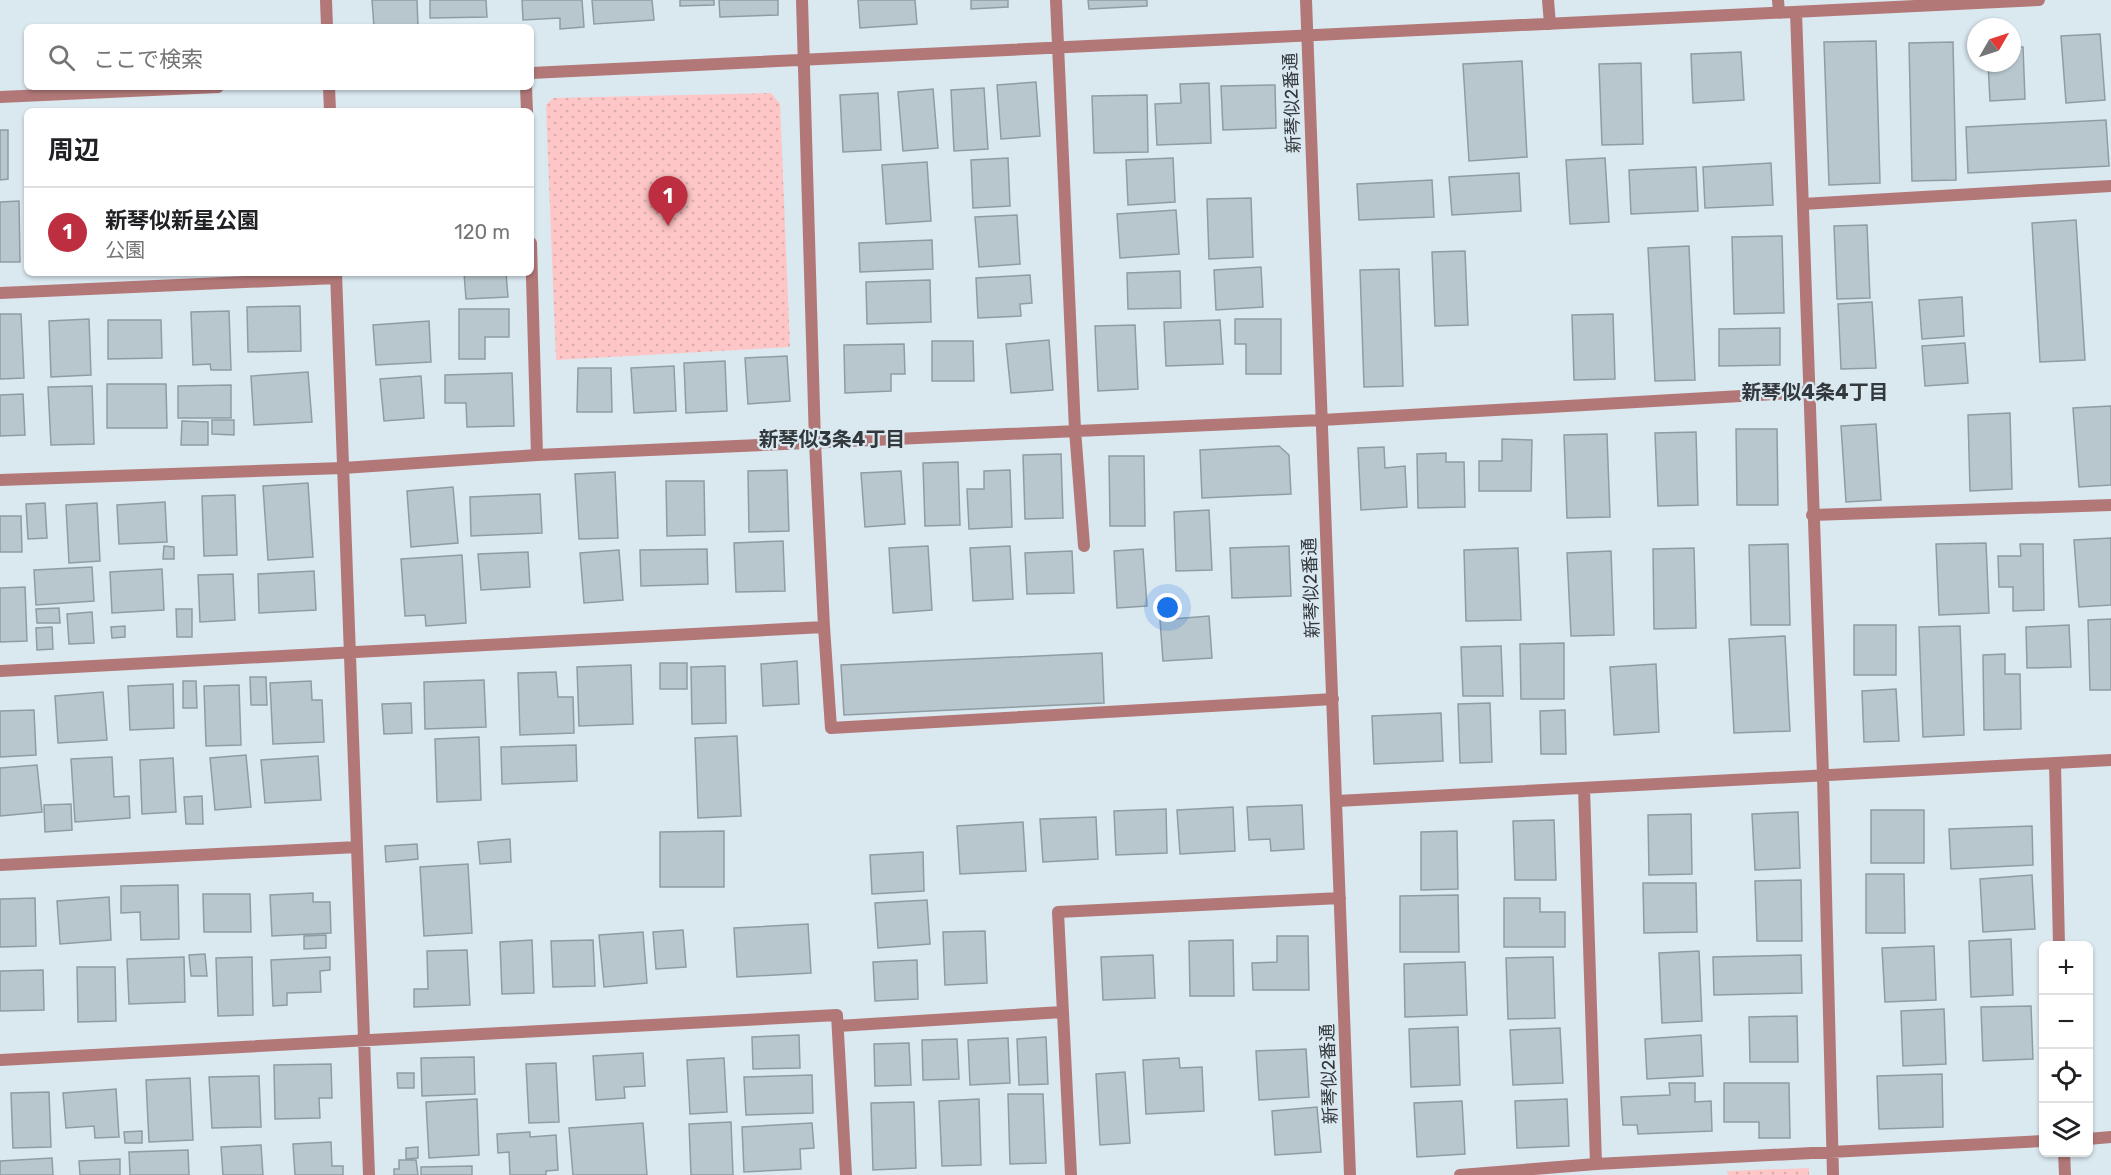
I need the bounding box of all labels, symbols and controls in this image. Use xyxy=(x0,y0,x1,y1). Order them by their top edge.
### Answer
north arrow xyxy=(1967,18,2021,72)
search box xyxy=(24,24,534,90)
icon: search xyxy=(45,41,78,74)
text: ここで検索 xyxy=(93,46,203,73)
street label: 新琴似2番通 xyxy=(1279,52,1305,154)
text: 周辺 xyxy=(48,135,100,166)
pin: 1 xyxy=(648,176,688,226)
text: 新琴似新星公園 xyxy=(105,207,259,234)
text: 1 xyxy=(63,220,72,244)
text: 120 m xyxy=(454,220,510,244)
text: 公園 xyxy=(105,238,145,262)
district label: 新琴似4条4丁目 xyxy=(1741,380,1889,404)
district label: 新琴似3条4丁目 xyxy=(759,427,905,451)
street label: 新琴似2番通 xyxy=(1298,537,1324,639)
your location xyxy=(1153,593,1182,622)
map controls xyxy=(2039,941,2093,1157)
button: + xyxy=(2039,941,2093,995)
button: − xyxy=(2039,995,2093,1049)
street label: 新琴似2番通 xyxy=(1316,1023,1342,1125)
button: locate xyxy=(2039,1049,2093,1103)
button: layers xyxy=(2039,1103,2093,1157)

